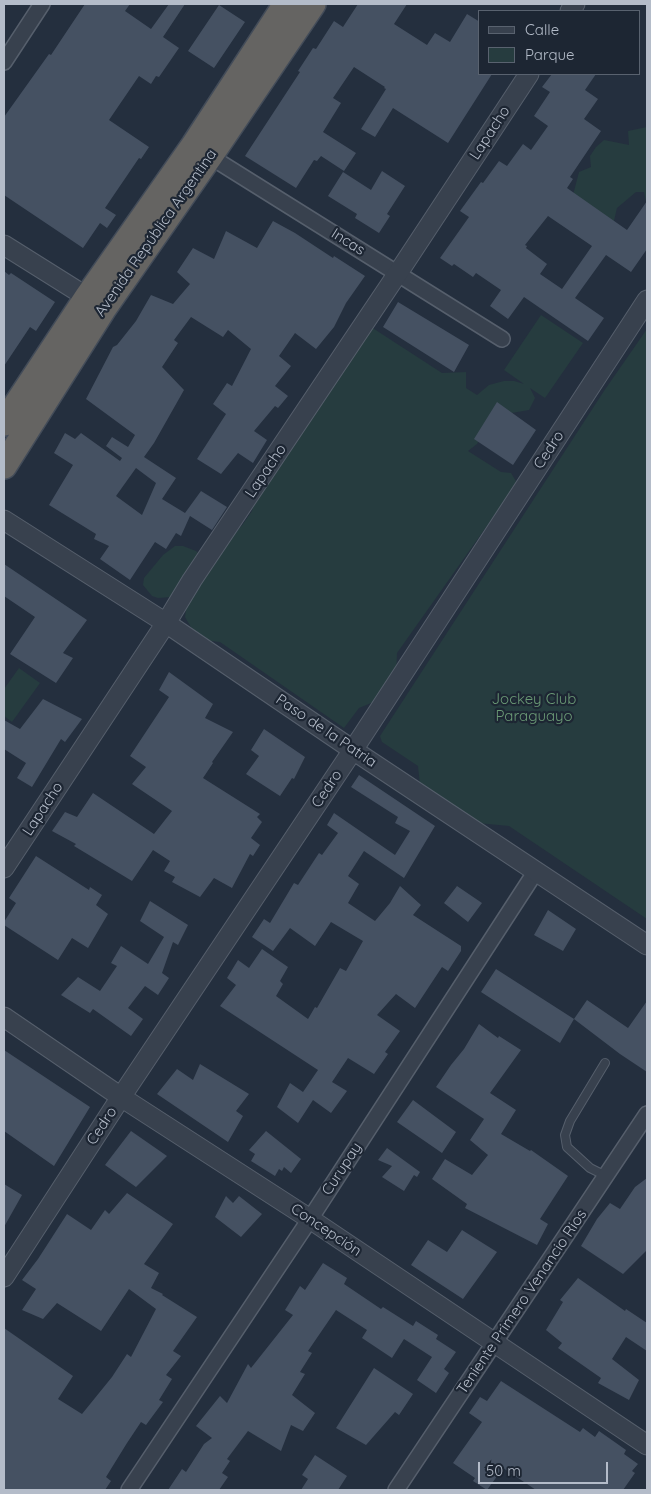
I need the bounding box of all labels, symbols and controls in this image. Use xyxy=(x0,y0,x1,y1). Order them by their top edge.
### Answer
legend xyxy=(478,10,641,75)
text: Calle xyxy=(525,20,559,39)
text: Parque xyxy=(525,45,575,64)
street label: Lapacho xyxy=(466,103,514,163)
street label: Avenida República Argentina xyxy=(91,146,221,320)
street label: Incas xyxy=(328,225,368,259)
street label: Cedro xyxy=(530,428,568,472)
street label: Lapacho xyxy=(242,441,290,501)
park label: Jockey Club Paraguayo xyxy=(492,690,576,725)
street label: Paso de la Patria xyxy=(272,691,380,771)
street label: Cedro xyxy=(308,767,346,811)
street label: Lapacho xyxy=(19,779,67,839)
street label: Cedro xyxy=(83,1104,121,1148)
street label: Curupay xyxy=(318,1139,366,1199)
street label: Concepción xyxy=(287,1200,365,1260)
street label: Teniente Primero Venancio Rios xyxy=(453,1206,591,1398)
scale bar xyxy=(481,1452,611,1484)
text: 50 m xyxy=(486,1461,521,1480)

